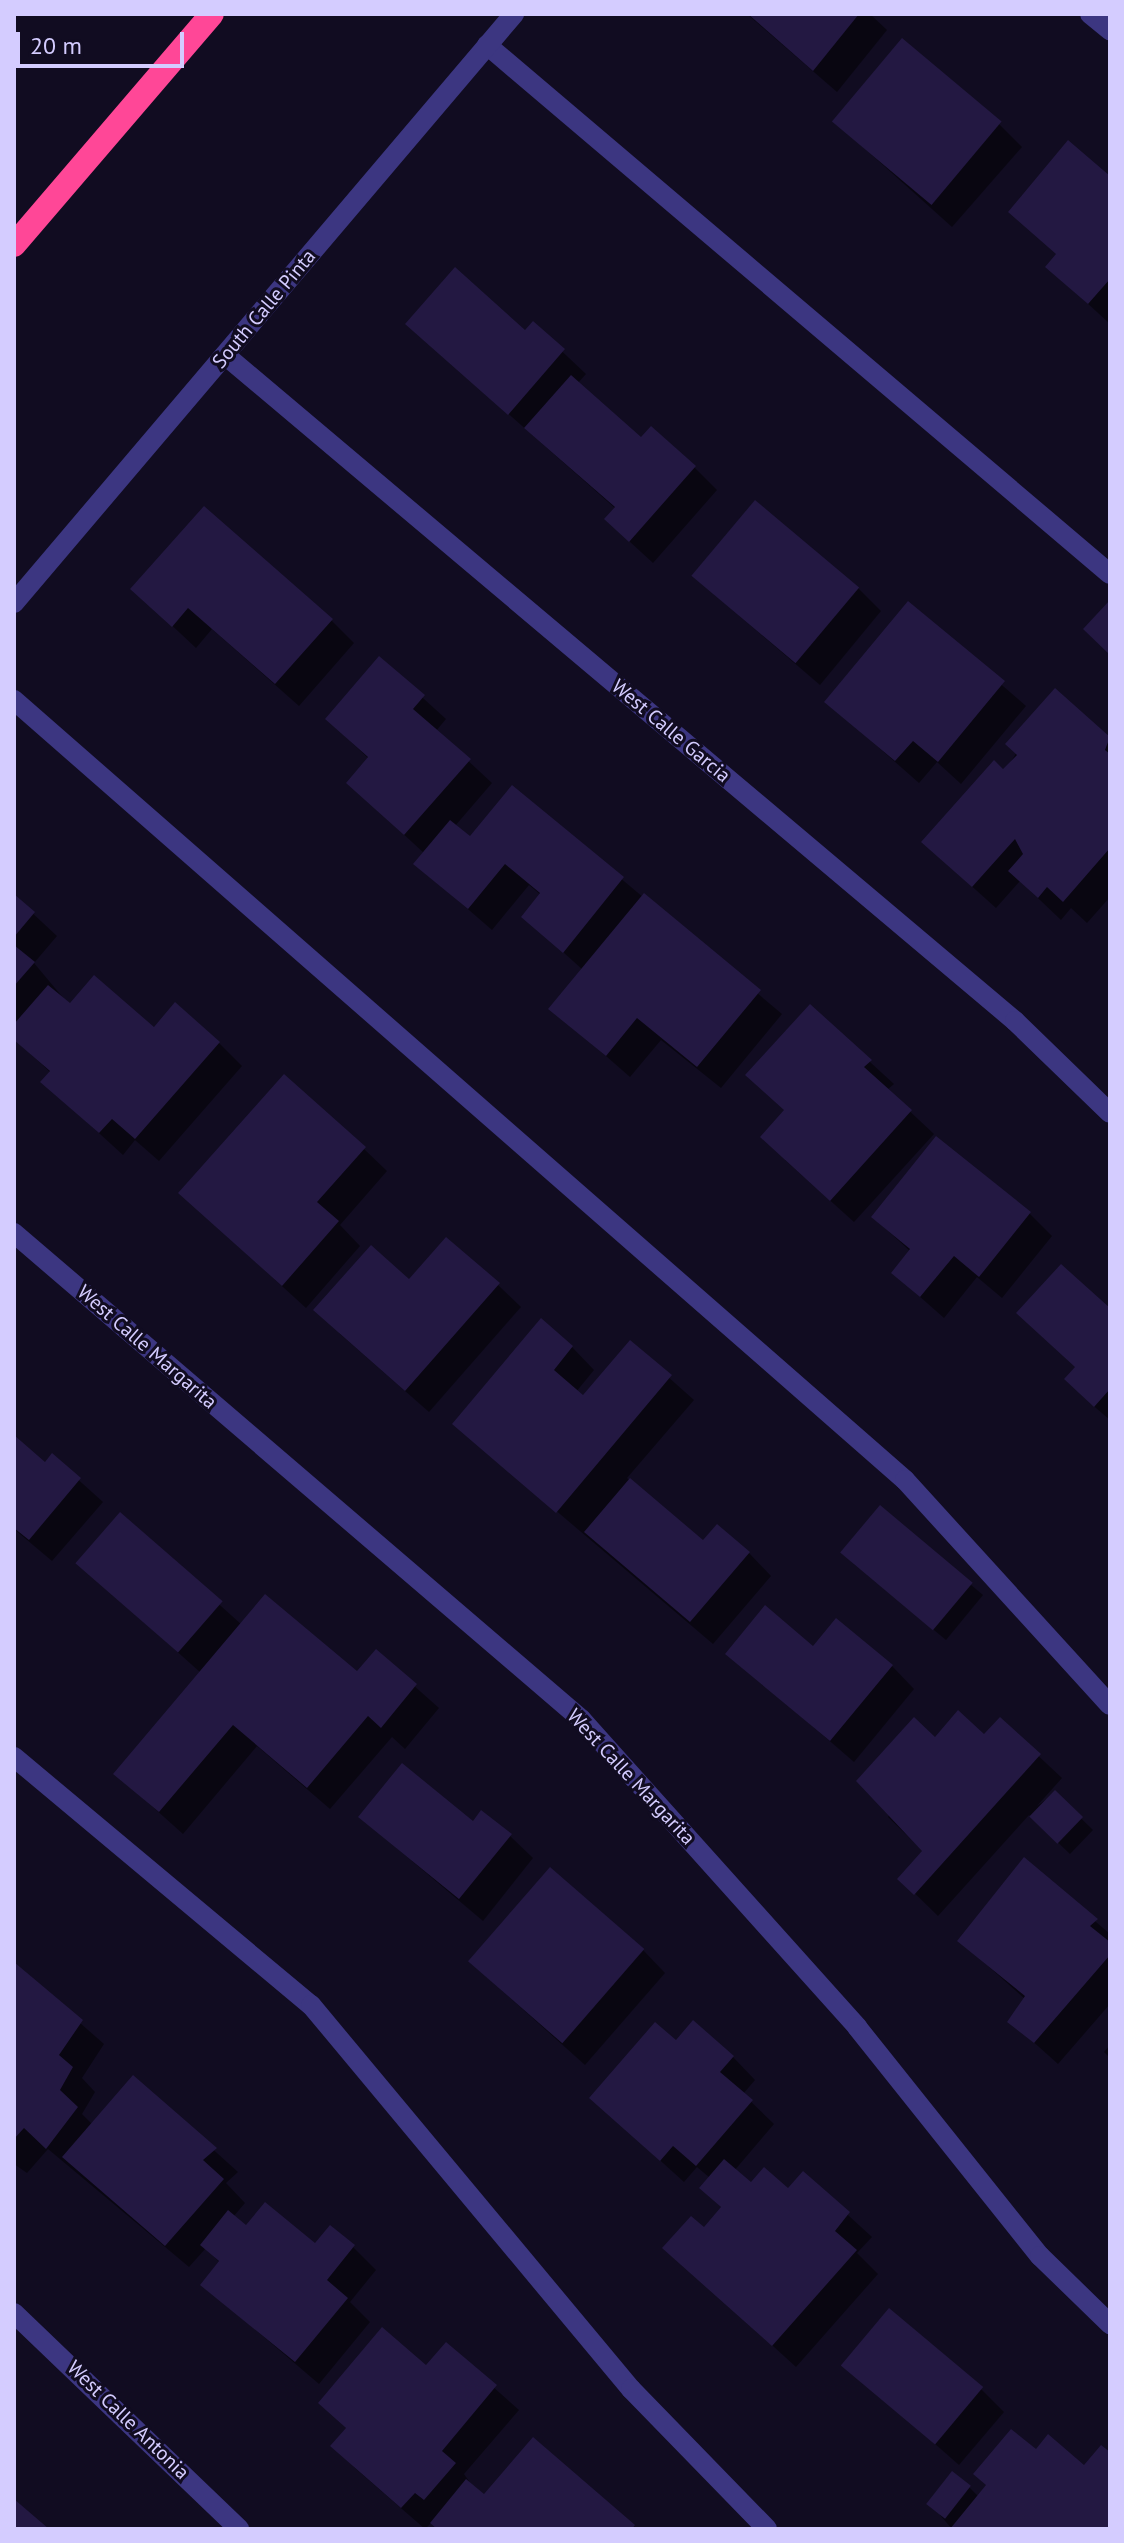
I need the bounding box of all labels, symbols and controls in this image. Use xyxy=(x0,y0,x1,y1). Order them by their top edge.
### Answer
scale bar xyxy=(20,16,188,66)
text: 20 m xyxy=(30,30,82,61)
street label: South Calle Pinta xyxy=(207,245,321,373)
street label: West Calle Garcia xyxy=(607,674,735,788)
street label: West Calle Margarita xyxy=(72,1280,222,1414)
street label: West Calle Margarita xyxy=(562,1704,700,1850)
street label: West Calle Antonia xyxy=(62,2356,194,2484)

